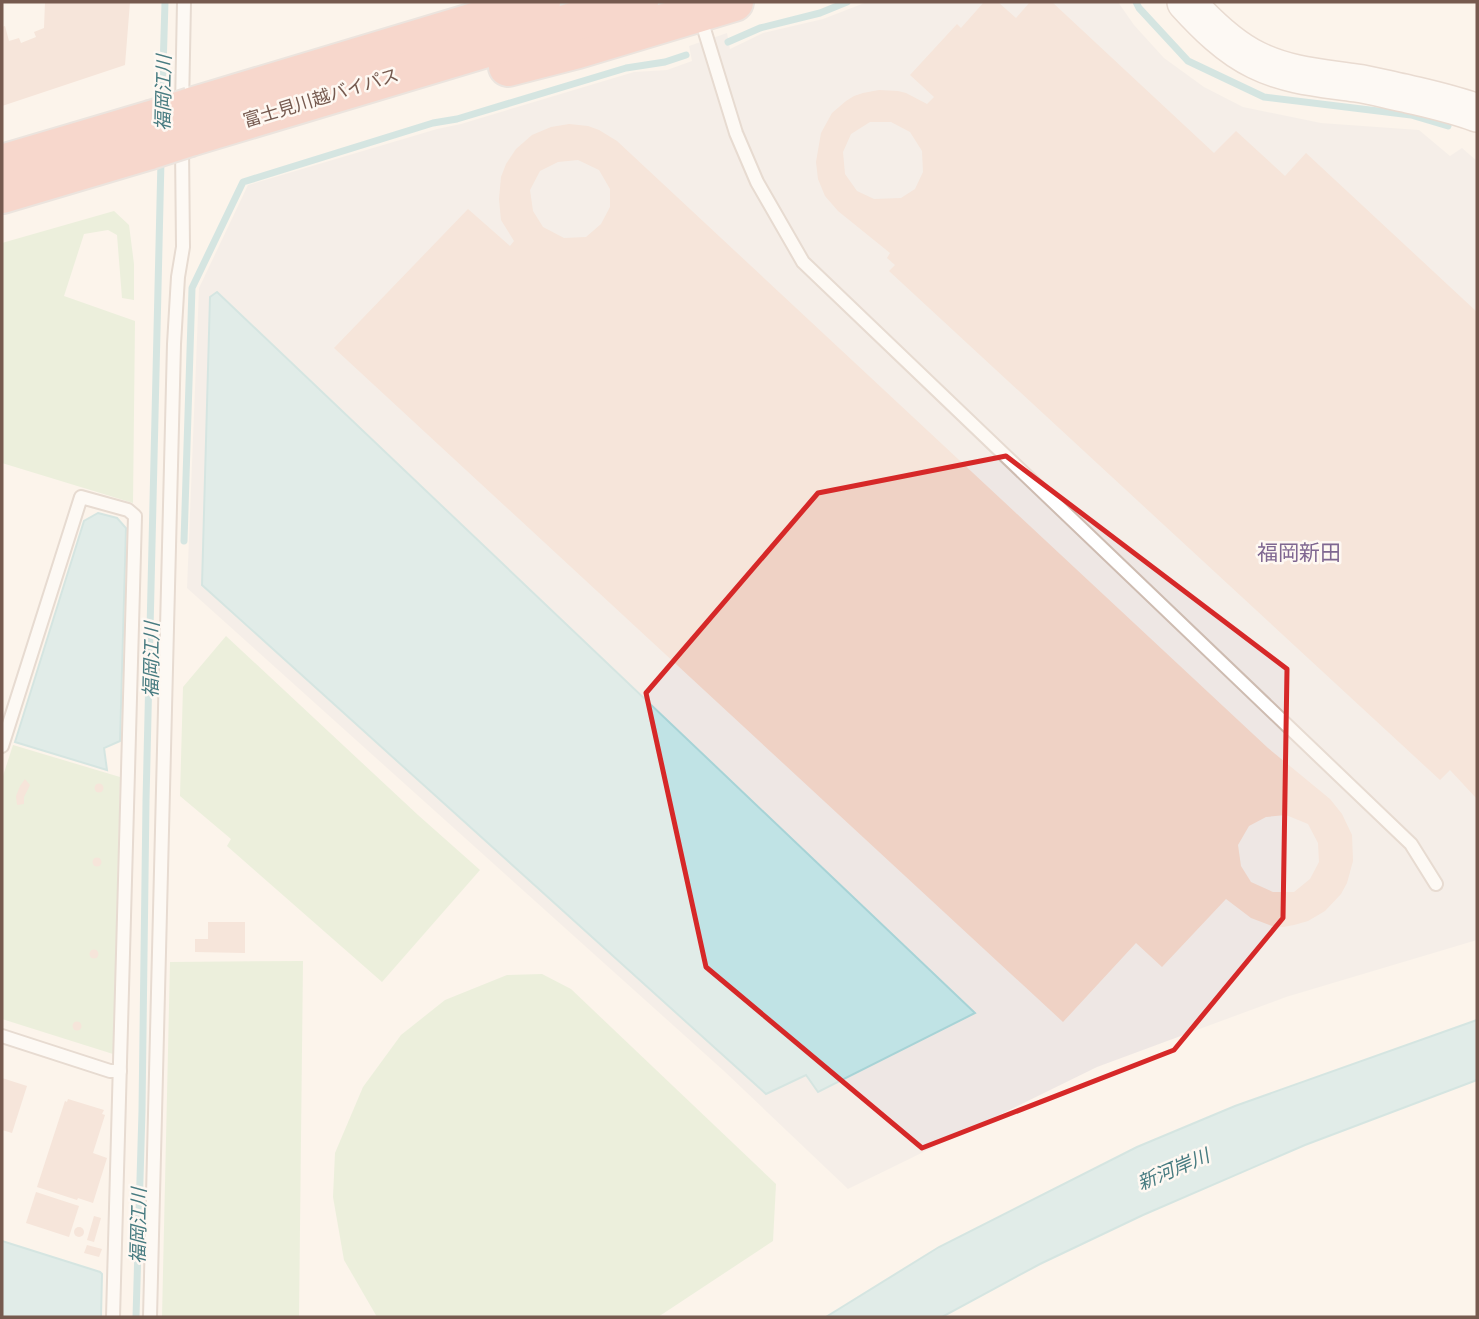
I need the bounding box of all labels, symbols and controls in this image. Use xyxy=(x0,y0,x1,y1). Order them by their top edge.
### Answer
water label: 福岡江川 xyxy=(150,53,176,131)
street label: 富士見川越バイパス xyxy=(240,63,402,132)
district label: 福岡新田 xyxy=(1257,539,1341,565)
water label: 福岡江川 xyxy=(138,620,164,698)
water label: 新河岸川 xyxy=(1133,1142,1215,1195)
water label: 福岡江川 xyxy=(125,1186,151,1264)

